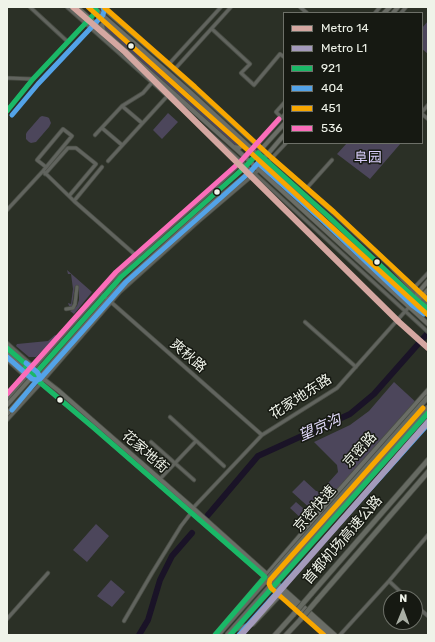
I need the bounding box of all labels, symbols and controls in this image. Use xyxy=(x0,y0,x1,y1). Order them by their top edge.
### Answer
legend xyxy=(283,12,423,144)
text: Metro 14 xyxy=(321,21,369,35)
unlabelled marker xyxy=(126,41,136,51)
text: Metro L1 xyxy=(321,41,367,55)
text: 921 xyxy=(321,61,340,75)
text: 404 xyxy=(321,81,344,95)
text: 451 xyxy=(321,101,341,115)
text: 536 xyxy=(321,121,343,135)
park label: 阜园 xyxy=(354,150,382,166)
unlabelled marker xyxy=(212,187,222,197)
unlabelled marker xyxy=(372,257,382,267)
street label: 爽秋路 xyxy=(167,336,209,376)
street label: 花家地东路 xyxy=(267,371,335,423)
unlabelled marker xyxy=(55,395,65,405)
water label: 望京沟 xyxy=(296,411,344,445)
street label: 花家地街 xyxy=(118,427,172,477)
street label: 京密路 xyxy=(340,429,380,471)
street label: 京密快速 xyxy=(290,482,340,536)
street label: 首都机场高速公路 xyxy=(300,492,386,588)
north arrow xyxy=(383,590,423,630)
text: N xyxy=(399,592,407,605)

